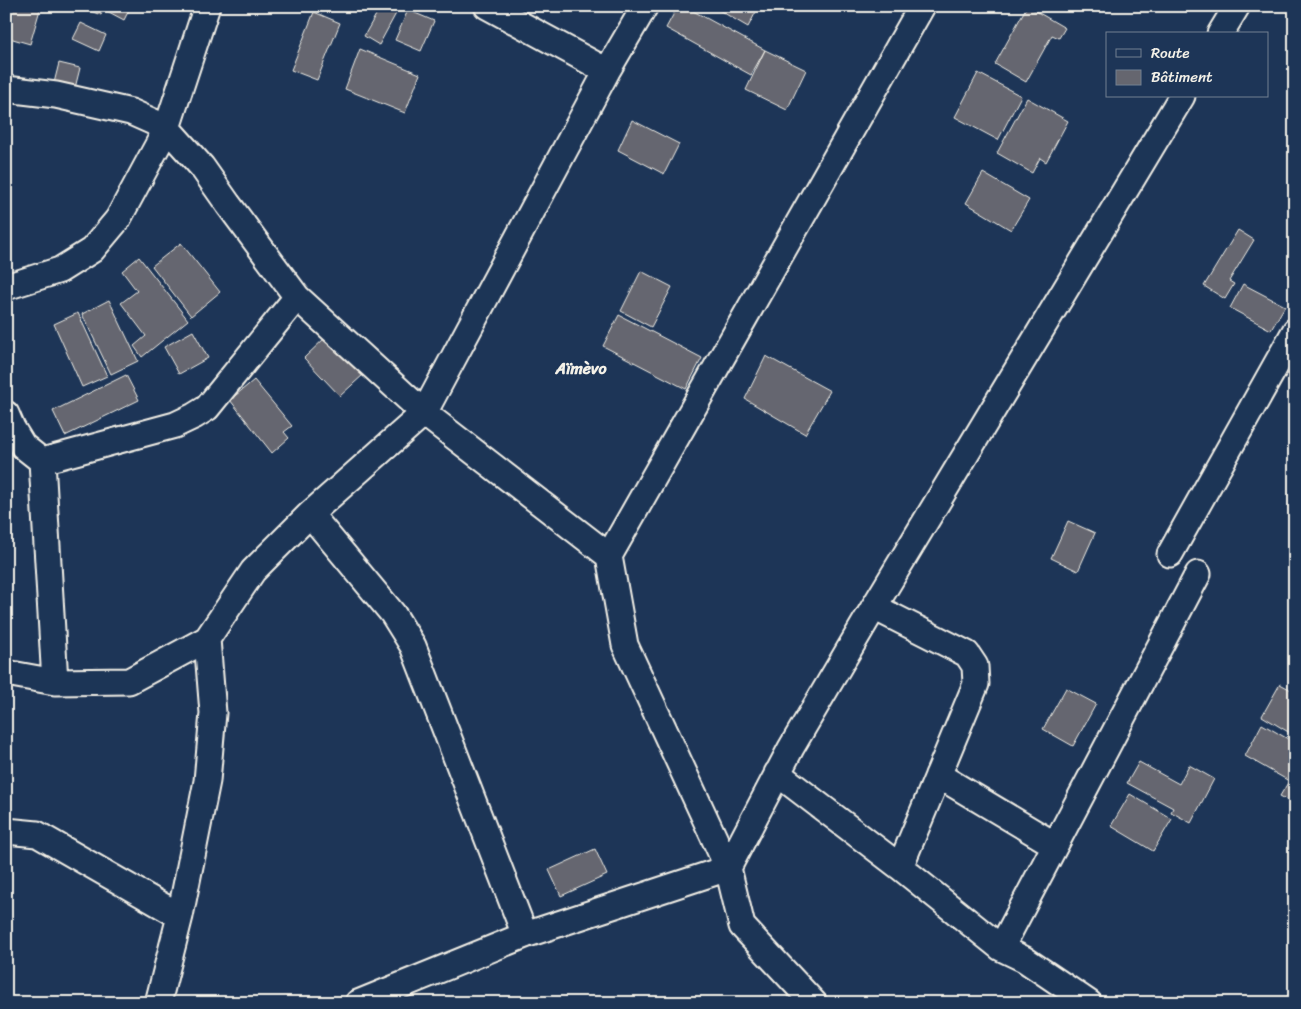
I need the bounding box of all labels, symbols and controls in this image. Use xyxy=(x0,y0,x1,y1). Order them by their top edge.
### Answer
legend xyxy=(1106,32,1268,98)
text: Route xyxy=(1151,40,1190,66)
text: Bâtiment xyxy=(1151,64,1213,90)
district label: Aïmèvo xyxy=(554,354,607,383)

